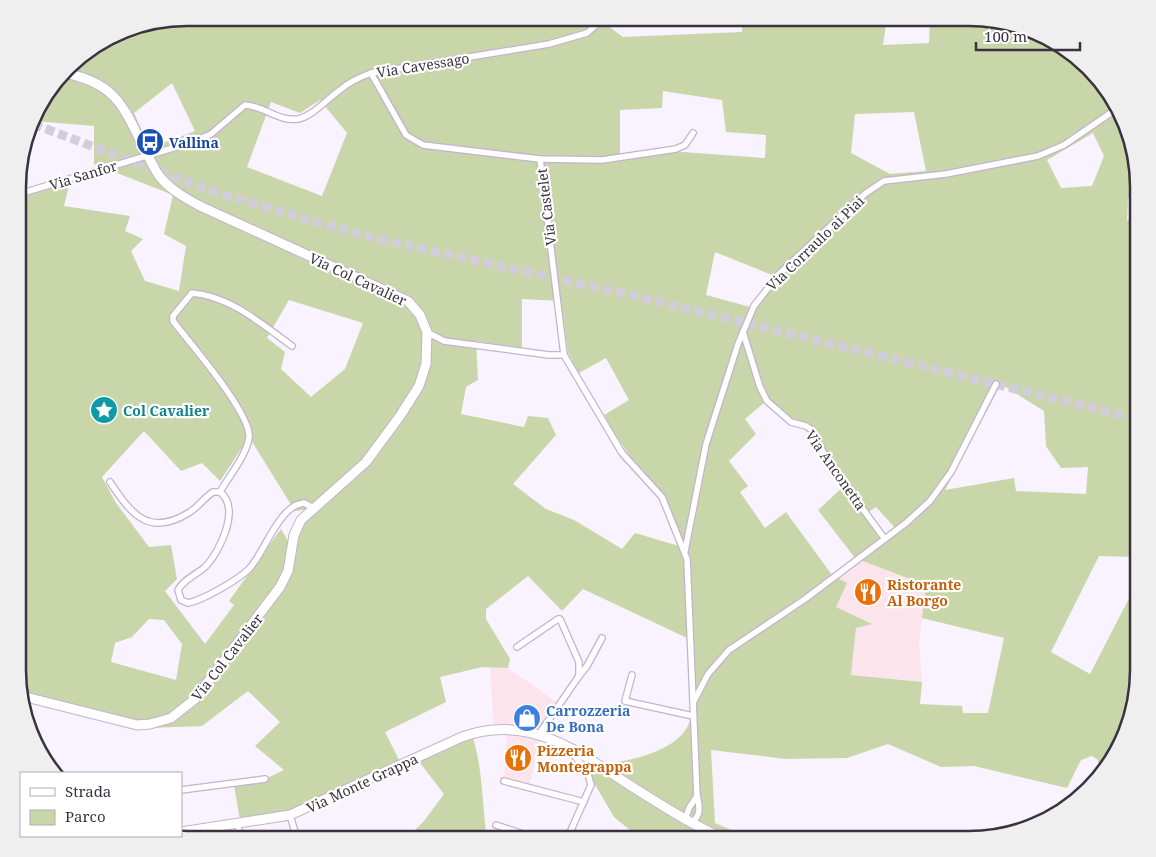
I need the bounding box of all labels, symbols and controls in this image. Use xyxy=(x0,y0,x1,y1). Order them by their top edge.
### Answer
scale bar xyxy=(976,20,1080,52)
text: 100 m xyxy=(984,26,1027,46)
street label: Via Cavessago xyxy=(375,48,471,82)
bus stop icon: Vallina xyxy=(135,127,165,157)
place label: Vallina xyxy=(169,133,219,152)
street label: Via Sanfor xyxy=(47,156,120,194)
street label: Via Castelet xyxy=(532,167,560,247)
street label: Via Corraulo ai Piai xyxy=(762,191,868,295)
street label: Via Col Cavalier xyxy=(306,248,410,310)
place icon: Col Cavalier xyxy=(89,395,119,425)
place label: Col Cavalier xyxy=(123,401,210,420)
street label: Via Anconetta xyxy=(801,426,871,514)
place label: Ristorante Al Borgo xyxy=(887,575,961,610)
restaurant icon: Ristorante Al Borgo xyxy=(853,577,883,607)
street label: Via Col Cavalier xyxy=(187,609,267,704)
place label: Carrozzeria De Bona xyxy=(546,701,630,736)
shop icon: Carrozzeria De Bona xyxy=(512,703,542,733)
place label: Pizzeria Montegrappa xyxy=(537,741,632,776)
restaurant icon: Pizzeria Montegrappa xyxy=(503,743,533,773)
street label: Via Monte Grappa xyxy=(303,749,421,817)
legend xyxy=(20,772,182,837)
text: Strada xyxy=(65,781,111,801)
text: Parco xyxy=(65,806,106,826)

